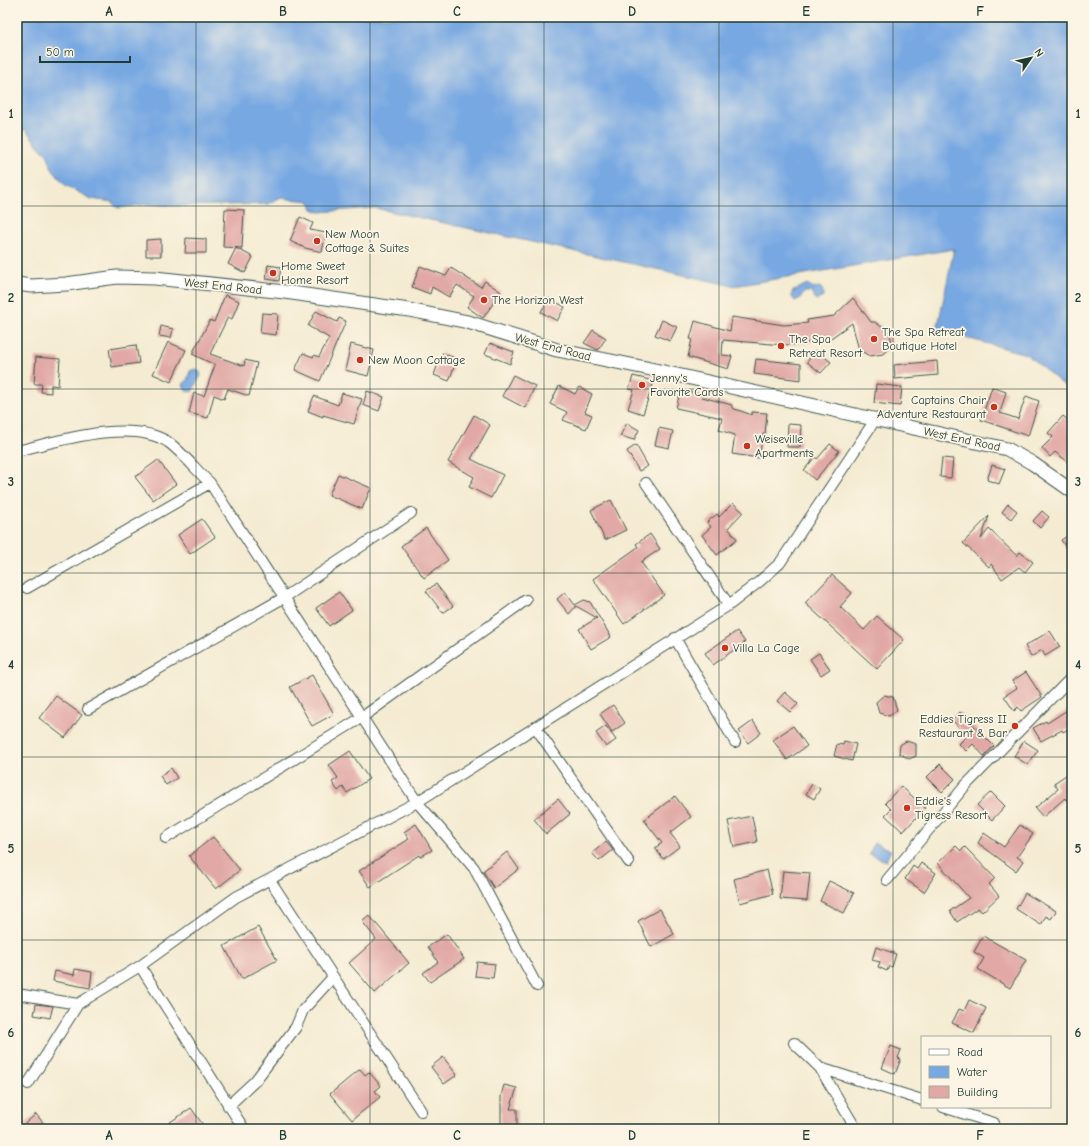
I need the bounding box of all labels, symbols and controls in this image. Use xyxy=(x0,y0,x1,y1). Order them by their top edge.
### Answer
text: A xyxy=(105,4,113,19)
text: B xyxy=(279,4,287,19)
text: C xyxy=(453,4,461,19)
text: D xyxy=(628,4,636,19)
text: E xyxy=(802,4,810,19)
text: F xyxy=(976,4,984,19)
scale bar xyxy=(40,38,130,64)
north arrow xyxy=(1011,38,1051,78)
text: 50 m xyxy=(46,45,74,59)
text: N xyxy=(1031,46,1046,59)
text: 1 xyxy=(8,106,14,121)
text: 1 xyxy=(1075,106,1081,121)
place label: New Moon Cottage & Suites xyxy=(325,227,409,255)
marker: New Moon Cottage & Suites xyxy=(312,236,322,246)
place label: Home Sweet Home Resort xyxy=(281,259,349,287)
marker: Home Sweet Home Resort xyxy=(268,268,278,278)
street label: West End Road xyxy=(183,275,263,297)
text: 2 xyxy=(8,290,14,305)
text: 2 xyxy=(1075,290,1081,305)
place label: The Horizon West xyxy=(492,293,584,307)
marker: The Horizon West xyxy=(479,295,489,305)
place label: The Spa Retreat Boutique Hotel xyxy=(882,325,965,353)
street label: West End Road xyxy=(513,330,593,364)
place label: The Spa Retreat Resort xyxy=(789,332,863,360)
marker: The Spa Retreat Boutique Hotel xyxy=(869,334,879,344)
marker: The Spa Retreat Resort xyxy=(776,341,786,351)
place label: New Moon Cottage xyxy=(368,353,465,367)
marker: New Moon Cottage xyxy=(355,355,365,365)
place label: Jenny's Favorite Cards xyxy=(650,371,723,399)
marker: Jenny's Favorite Cards xyxy=(637,380,647,390)
place label: Captains Chair Adventure Restaurant xyxy=(877,393,987,421)
marker: Captains Chair Adventure Restaurant xyxy=(989,402,999,412)
street label: West End Road xyxy=(922,424,1002,454)
place label: Weiseville Apartments xyxy=(755,432,814,460)
marker: Weiseville Apartments xyxy=(742,441,752,451)
text: 3 xyxy=(8,474,14,489)
text: 3 xyxy=(1075,474,1081,489)
place label: Villa La Cage xyxy=(733,641,800,655)
marker: Villa La Cage xyxy=(720,643,730,653)
text: 4 xyxy=(8,657,14,672)
text: 4 xyxy=(1075,657,1081,672)
place label: Eddies Tigress II Restaurant & Bar xyxy=(919,712,1007,740)
marker: Eddies Tigress II Restaurant & Bar xyxy=(1010,721,1020,731)
place label: Eddie's Tigress Resort xyxy=(915,794,988,822)
marker: Eddie's Tigress Resort xyxy=(902,803,912,813)
text: 5 xyxy=(8,841,15,856)
text: 5 xyxy=(1075,841,1082,856)
text: 6 xyxy=(8,1025,15,1040)
text: 6 xyxy=(1075,1025,1082,1040)
legend xyxy=(921,1036,1051,1108)
text: Road xyxy=(957,1045,983,1059)
text: Water xyxy=(957,1065,987,1079)
text: Building xyxy=(957,1085,998,1099)
text: A xyxy=(105,1128,113,1143)
text: B xyxy=(279,1128,287,1143)
text: C xyxy=(453,1128,461,1143)
text: D xyxy=(628,1128,636,1143)
text: E xyxy=(802,1128,810,1143)
text: F xyxy=(976,1128,984,1143)

